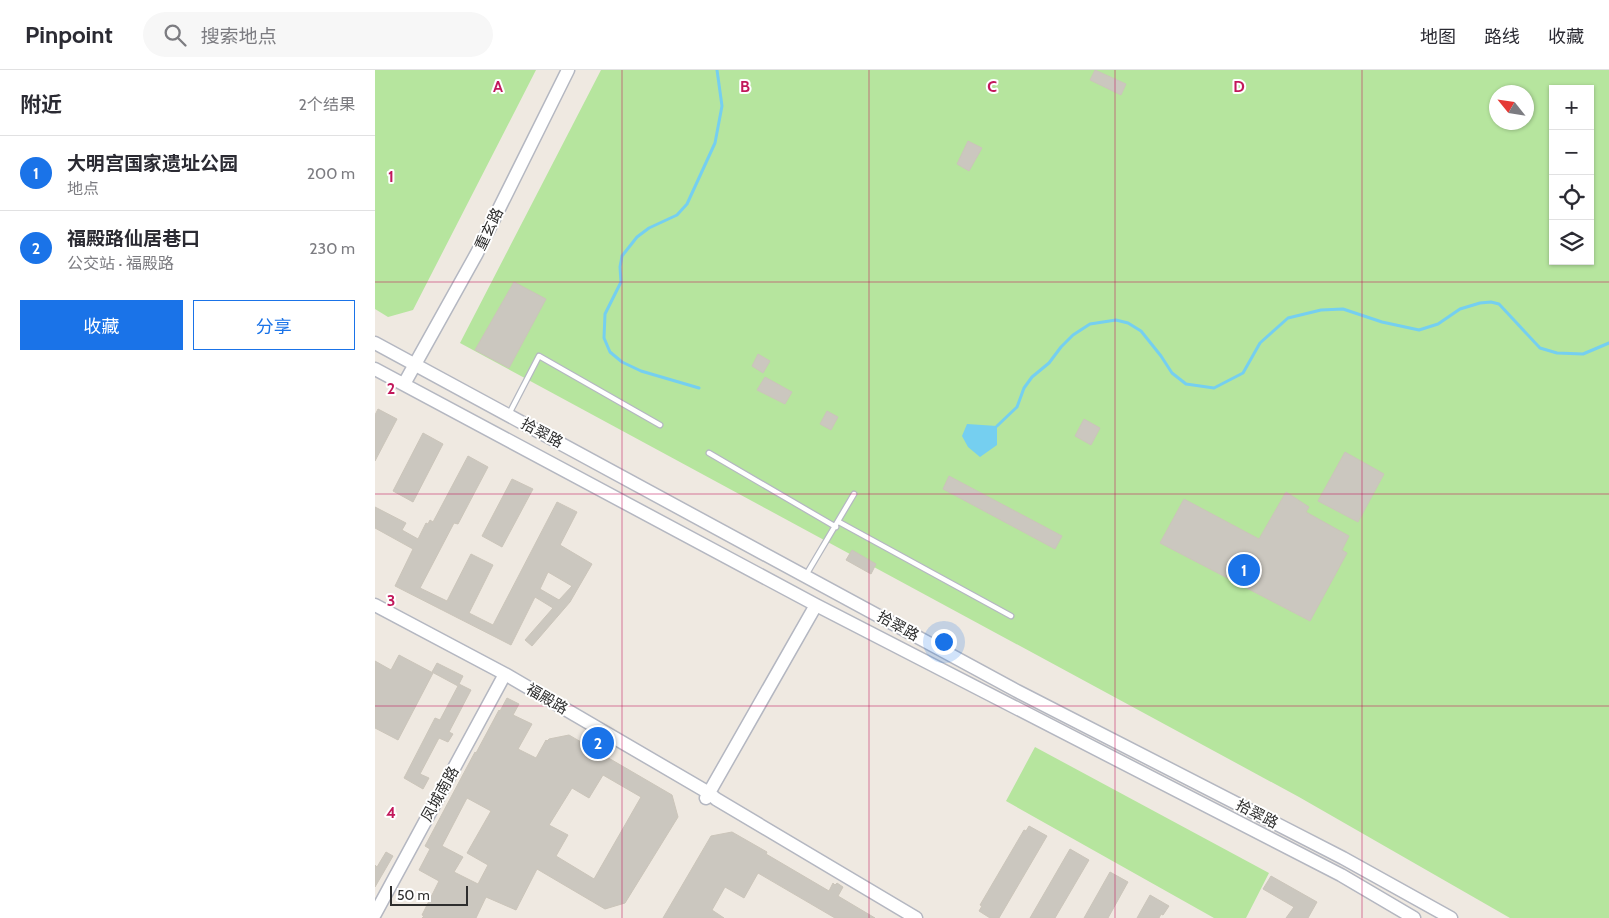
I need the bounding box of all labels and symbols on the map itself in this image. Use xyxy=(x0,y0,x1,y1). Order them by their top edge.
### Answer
text: A xyxy=(493,77,503,96)
text: B xyxy=(740,77,750,96)
text: C xyxy=(987,77,997,96)
text: D xyxy=(1233,77,1245,96)
north arrow xyxy=(1489,85,1534,130)
text: 1 xyxy=(388,167,394,186)
street label: 重玄路 xyxy=(471,205,507,253)
text: 2 xyxy=(387,379,395,398)
street label: 拾翠路 xyxy=(518,414,566,452)
pin: 1 xyxy=(1228,551,1260,589)
text: 3 xyxy=(387,591,395,610)
street label: 拾翠路 xyxy=(874,607,922,645)
your location xyxy=(931,629,957,655)
street label: 福殿路 xyxy=(523,680,571,718)
pin: 2 xyxy=(582,724,614,762)
street label: 凤城南路 xyxy=(418,763,462,825)
street label: 拾翠路 xyxy=(1233,796,1281,832)
text: 4 xyxy=(386,803,396,822)
scale bar xyxy=(390,883,467,906)

